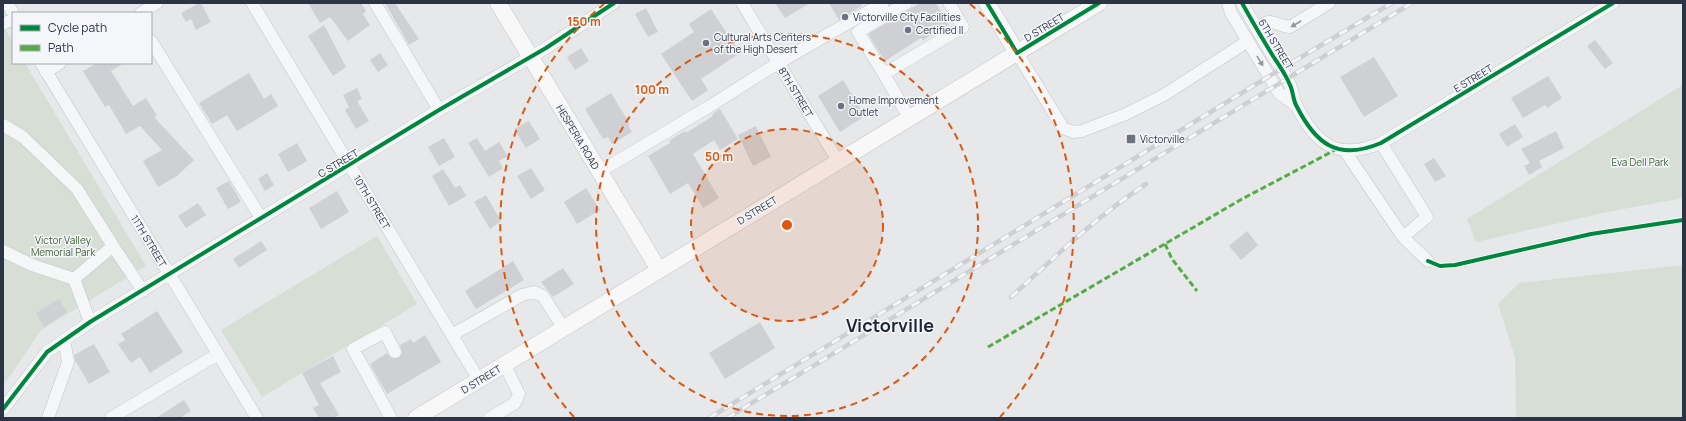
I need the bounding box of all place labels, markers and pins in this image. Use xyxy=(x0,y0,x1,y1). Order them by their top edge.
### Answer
place label: Victorville City Facilities xyxy=(853,10,961,24)
marker: Victorville City Facilities xyxy=(840,12,850,22)
place label: Certified II xyxy=(916,23,963,37)
marker: Certified II xyxy=(903,25,913,35)
place label: Cultural Arts Centers of the High Desert xyxy=(714,30,811,56)
marker: Cultural Arts Centers of the High Desert xyxy=(701,38,711,48)
place label: Home Improvement Outlet xyxy=(849,93,939,119)
marker: Home Improvement Outlet xyxy=(836,101,846,111)
place label: Victorville xyxy=(1140,132,1185,146)
marker: Victorville xyxy=(1125,133,1137,145)
centre of rings xyxy=(780,218,794,232)

